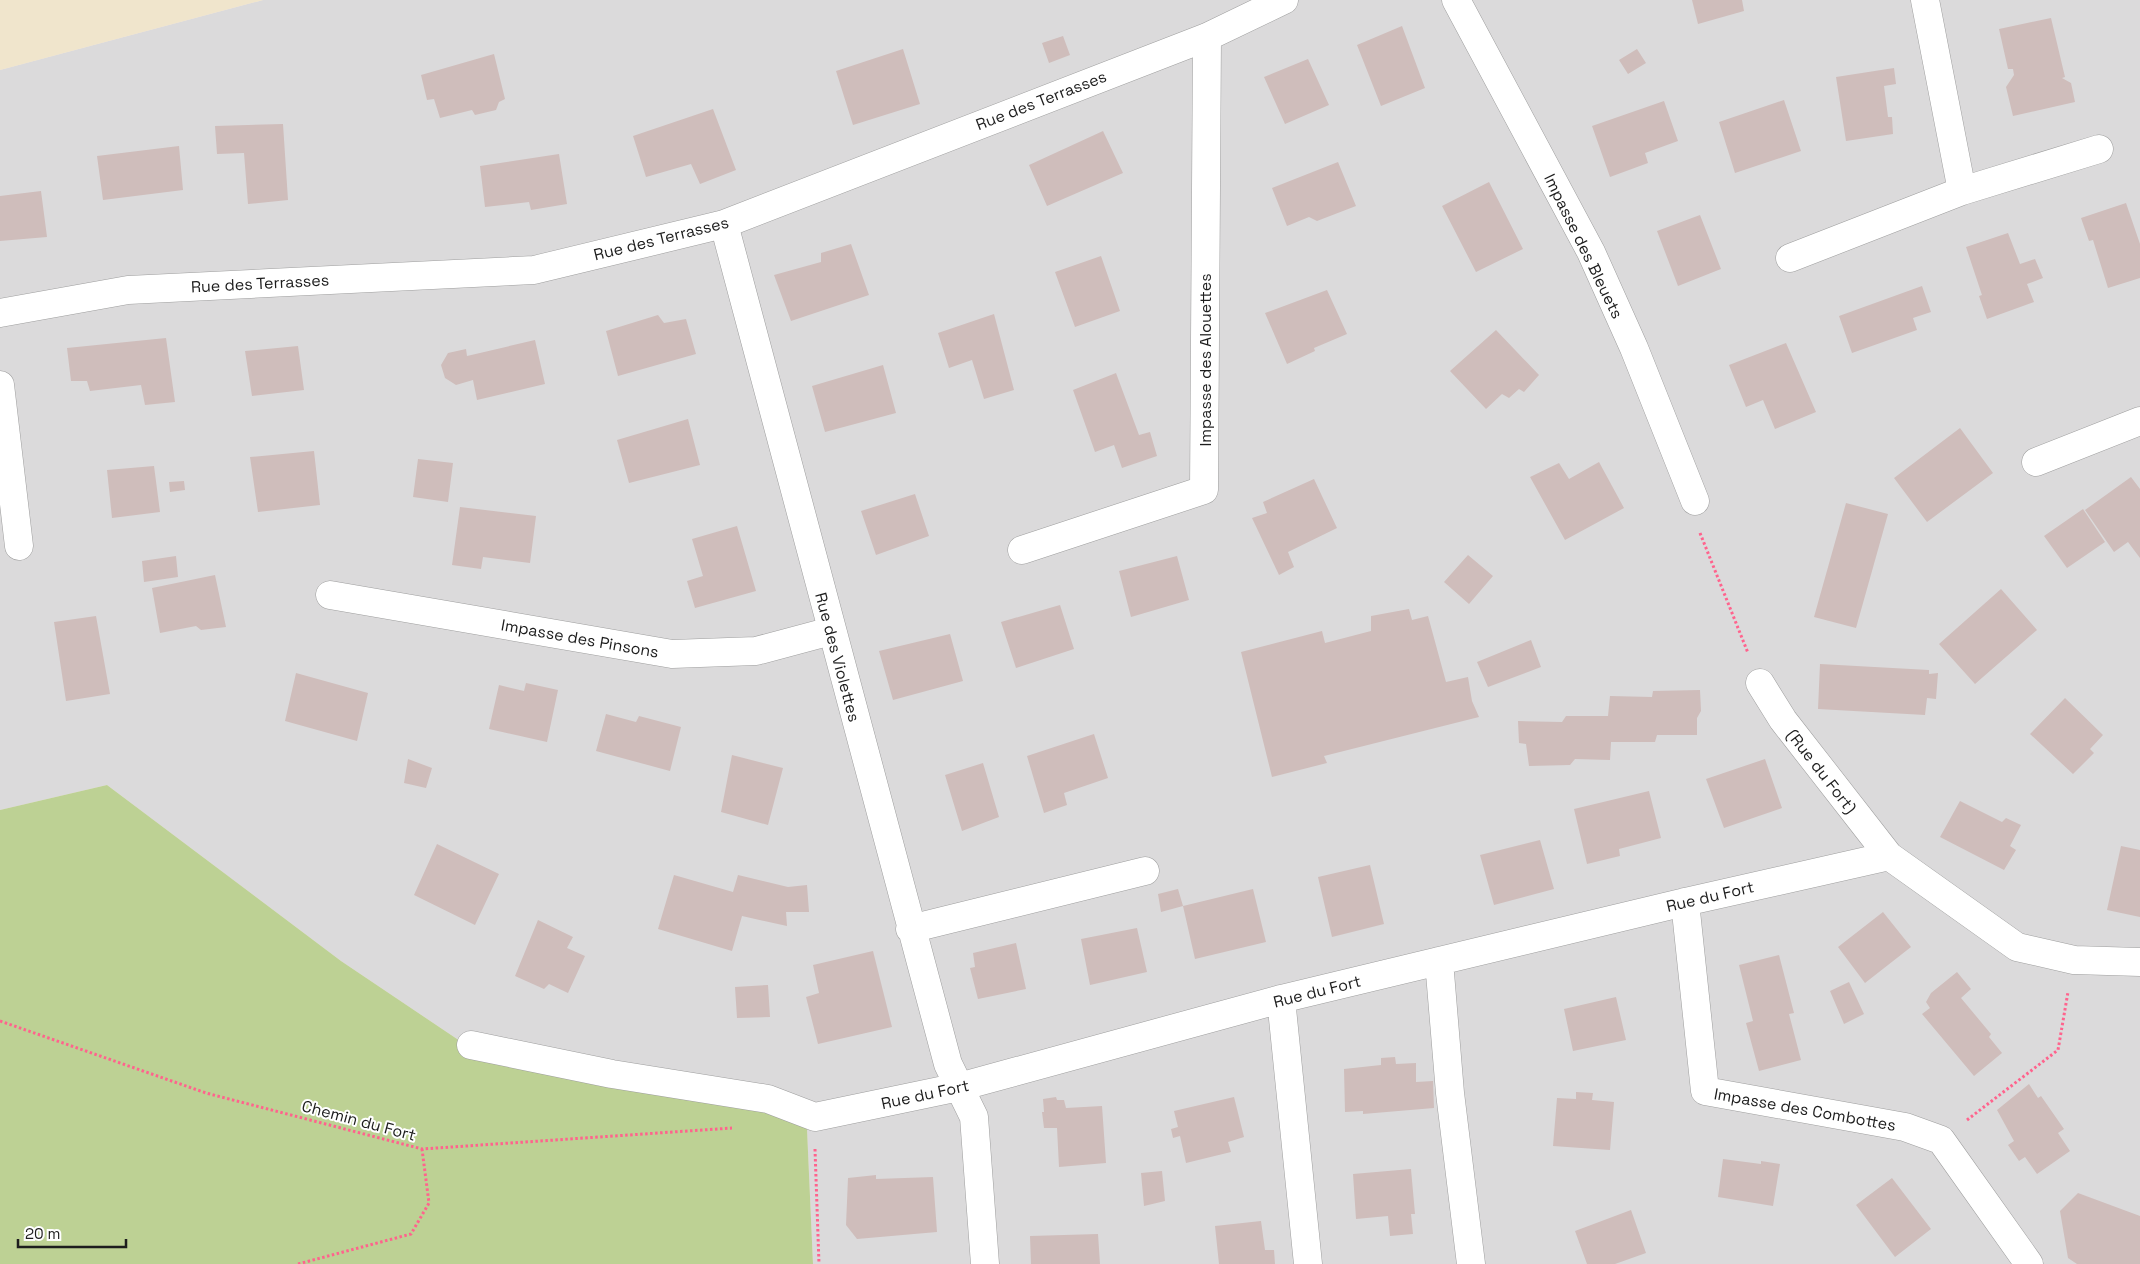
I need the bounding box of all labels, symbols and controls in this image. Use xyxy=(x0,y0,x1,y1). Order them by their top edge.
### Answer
street label: Rue des Terrasses xyxy=(973,66,1110,135)
street label: Impasse des Bleuets xyxy=(1539,170,1628,322)
street label: Rue des Terrasses xyxy=(591,212,731,265)
street label: Rue des Terrasses xyxy=(190,269,330,298)
street label: Impasse des Alouettes xyxy=(1195,273,1216,447)
street label: Rue des Violettes xyxy=(810,590,865,724)
street label: Impasse des Pinsons xyxy=(499,614,660,663)
street label: (Rue du Fort) xyxy=(1782,725,1861,818)
street label: Rue du Fort xyxy=(1664,876,1756,917)
street label: Rue du Fort xyxy=(1271,970,1363,1013)
street label: Rue du Fort xyxy=(879,1075,971,1114)
street label: Impasse des Combottes xyxy=(1712,1083,1898,1136)
street label: Chemin du Fort xyxy=(300,1095,418,1146)
scale bar xyxy=(18,1216,125,1248)
text: 20 m xyxy=(25,1224,60,1243)

